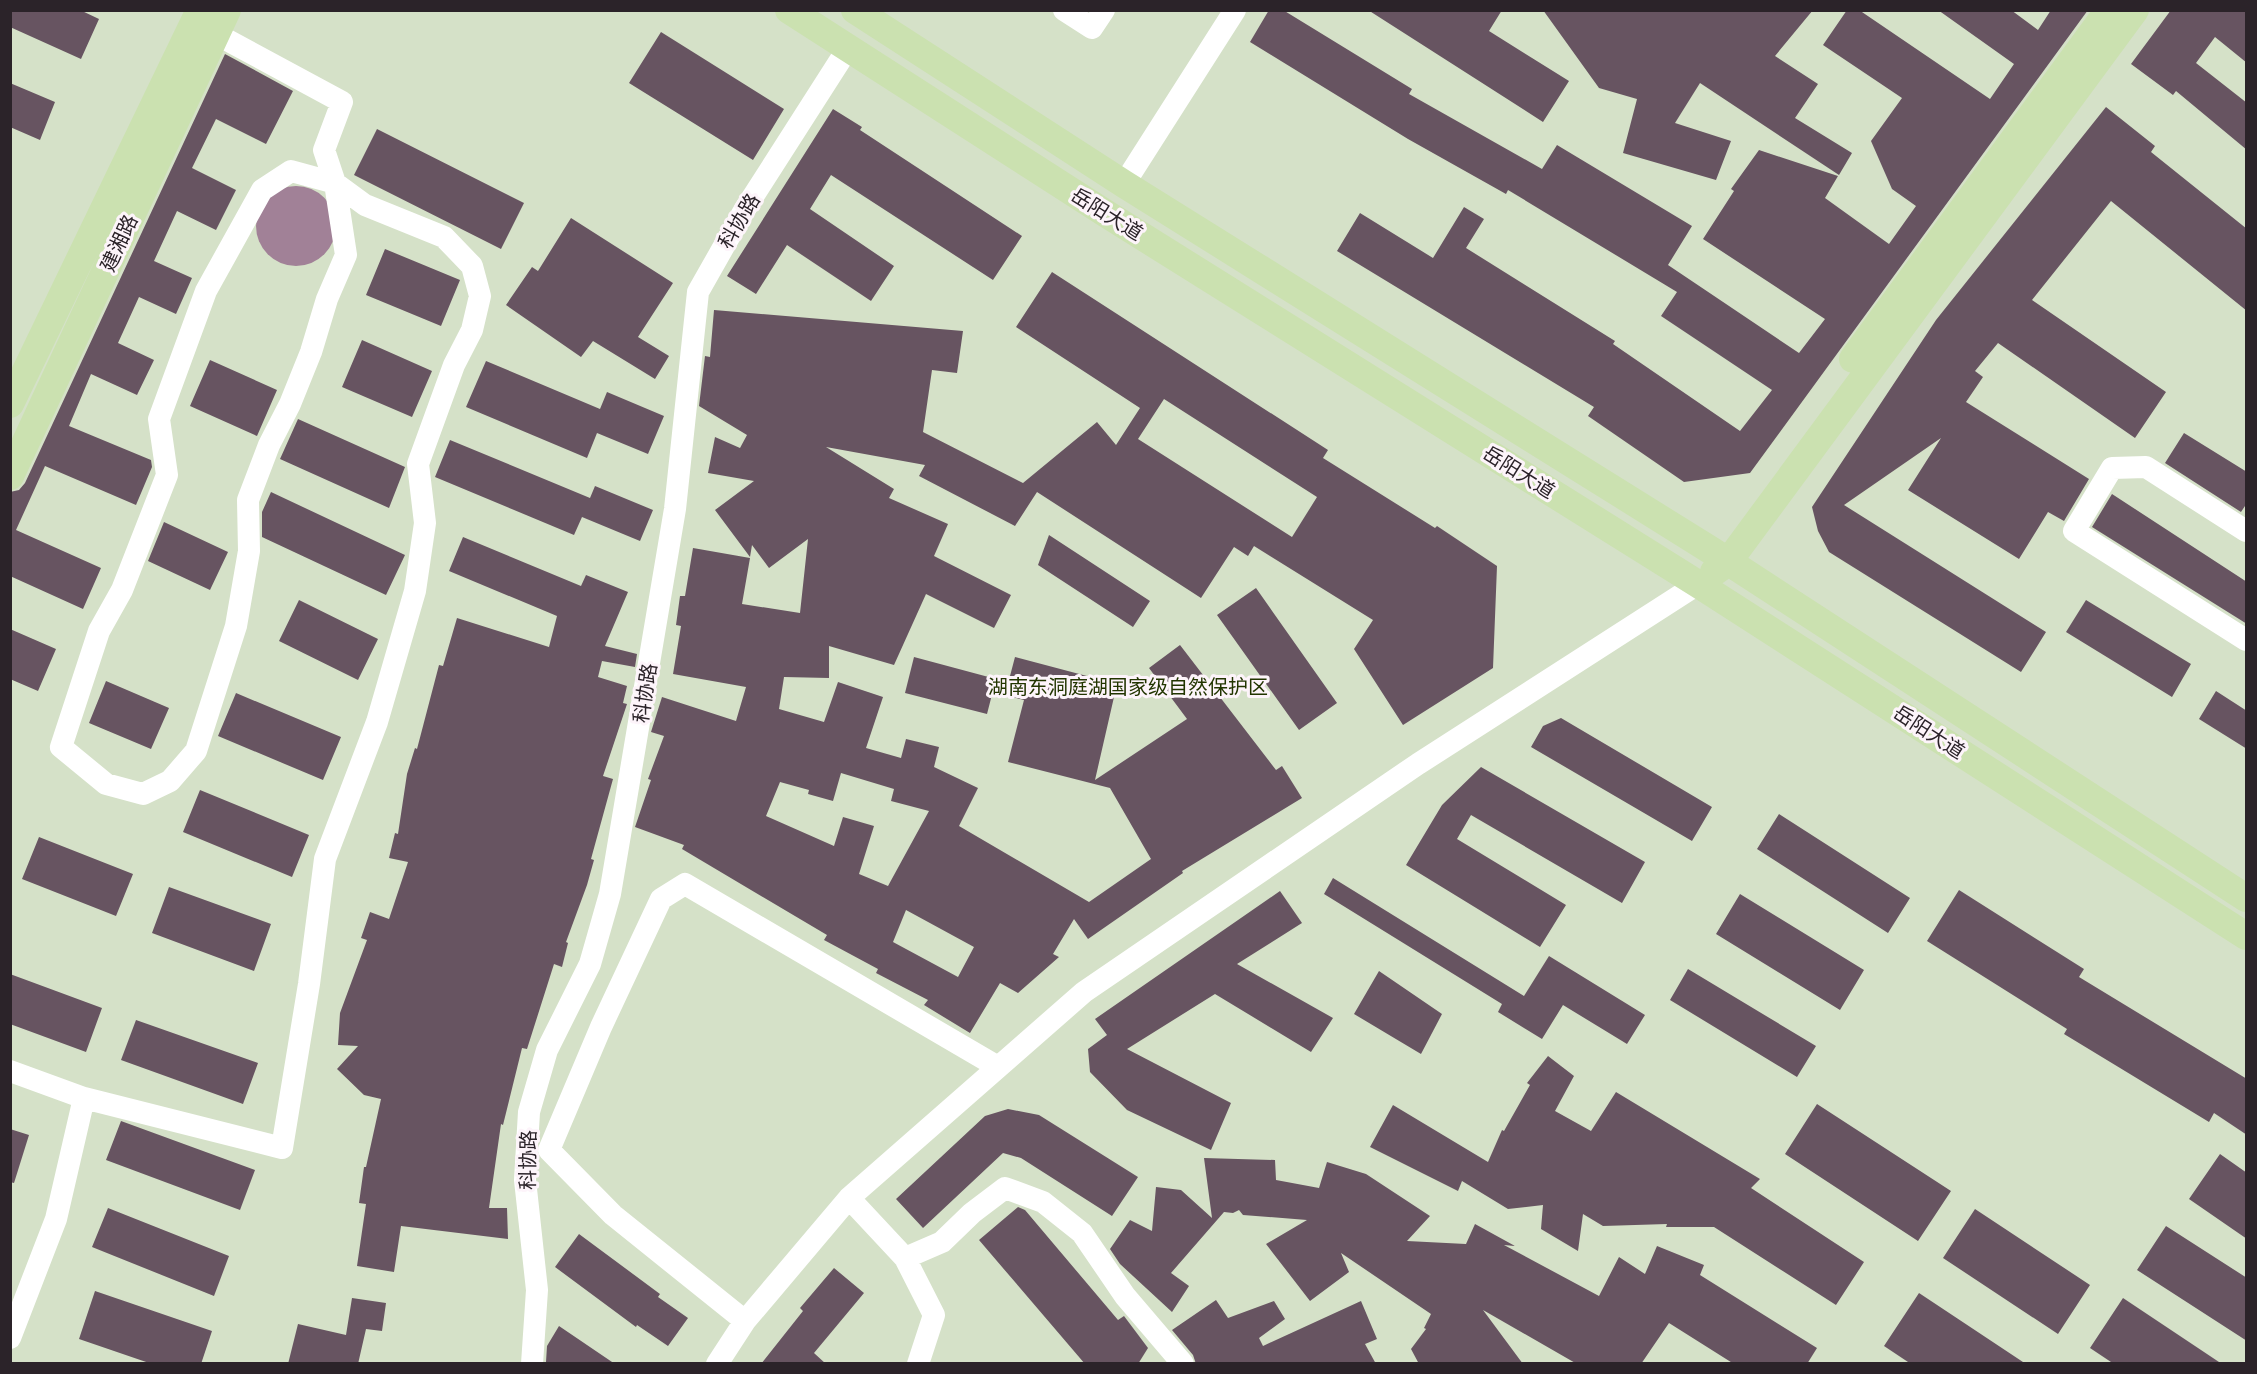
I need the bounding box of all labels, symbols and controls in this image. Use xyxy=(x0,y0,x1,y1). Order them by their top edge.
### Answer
street label: 岳阳大道 xyxy=(1066,181,1148,247)
street label: 科协路 xyxy=(712,188,766,254)
street label: 建湘路 xyxy=(94,210,144,276)
street label: 岳阳大道 xyxy=(1478,439,1560,505)
street label: 科协路 xyxy=(626,661,664,725)
park label: 湖南东洞庭湖国家级自然保护区 xyxy=(988,673,1268,701)
street label: 岳阳大道 xyxy=(1888,698,1970,766)
street label: 科协路 xyxy=(513,1130,543,1190)

